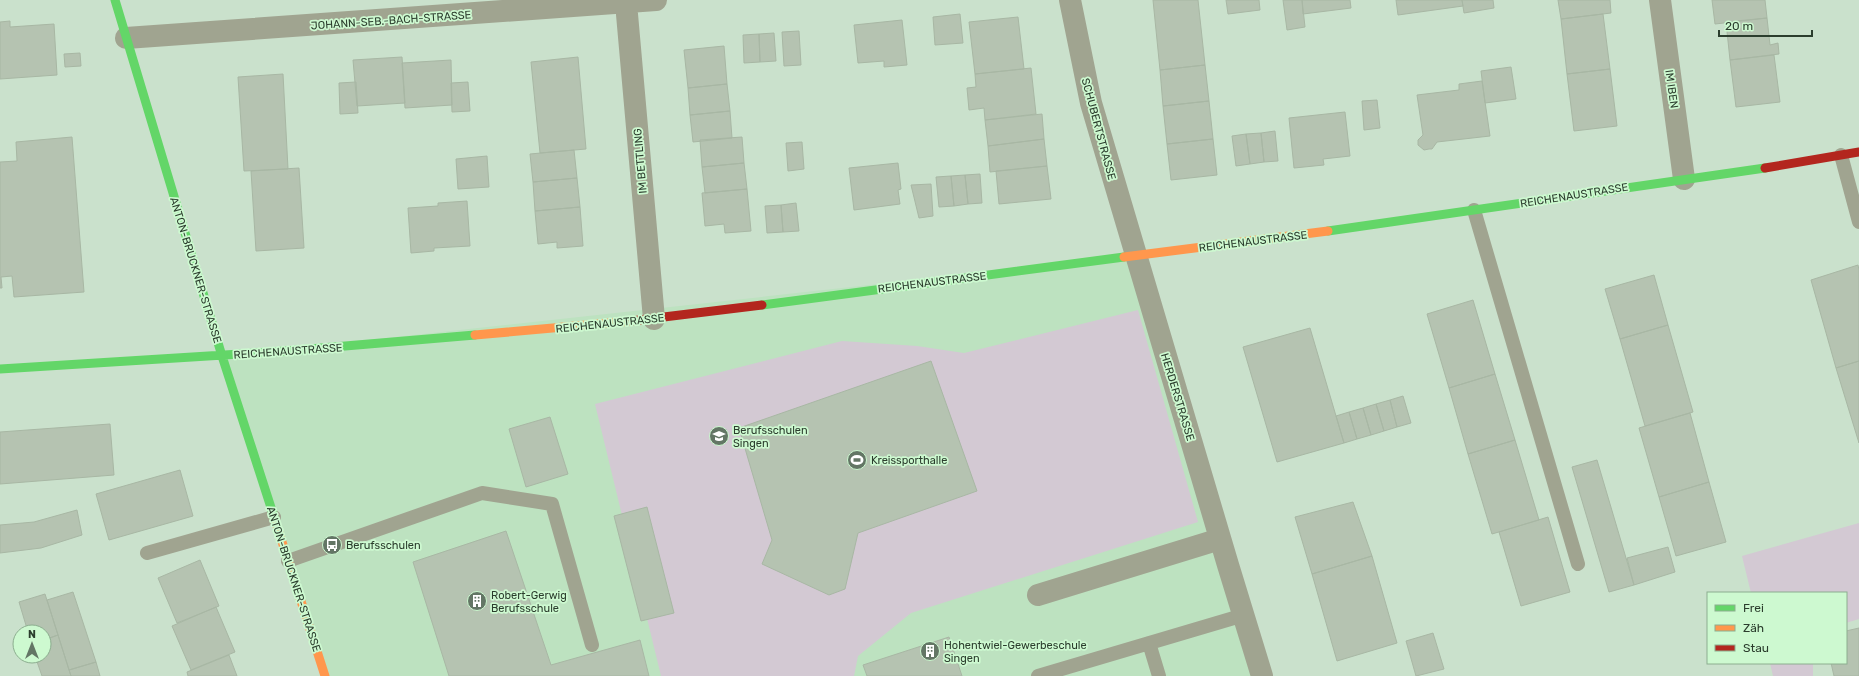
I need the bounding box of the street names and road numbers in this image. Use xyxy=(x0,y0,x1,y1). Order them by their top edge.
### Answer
street label: JOHANN-SEB.-BACH-STRASSE xyxy=(310,8,472,33)
street label: IM IBEN xyxy=(1662,69,1681,109)
street label: SCHUBERTSTRASSE xyxy=(1079,77,1118,182)
street label: IM BETTLING xyxy=(631,128,650,194)
street label: REICHENAUSTRASSE xyxy=(1519,180,1629,210)
street label: ANTON-BRUCKNER-STRASSE xyxy=(167,196,224,345)
street label: REICHENAUSTRASSE xyxy=(1198,228,1308,255)
street label: REICHENAUSTRASSE xyxy=(877,269,987,296)
street label: REICHENAUSTRASSE xyxy=(555,311,665,336)
street label: REICHENAUSTRASSE xyxy=(233,341,343,362)
street label: HERDERSTRASSE xyxy=(1158,352,1197,443)
street label: ANTON-BRUCKNER-STRASSE xyxy=(264,505,323,654)

